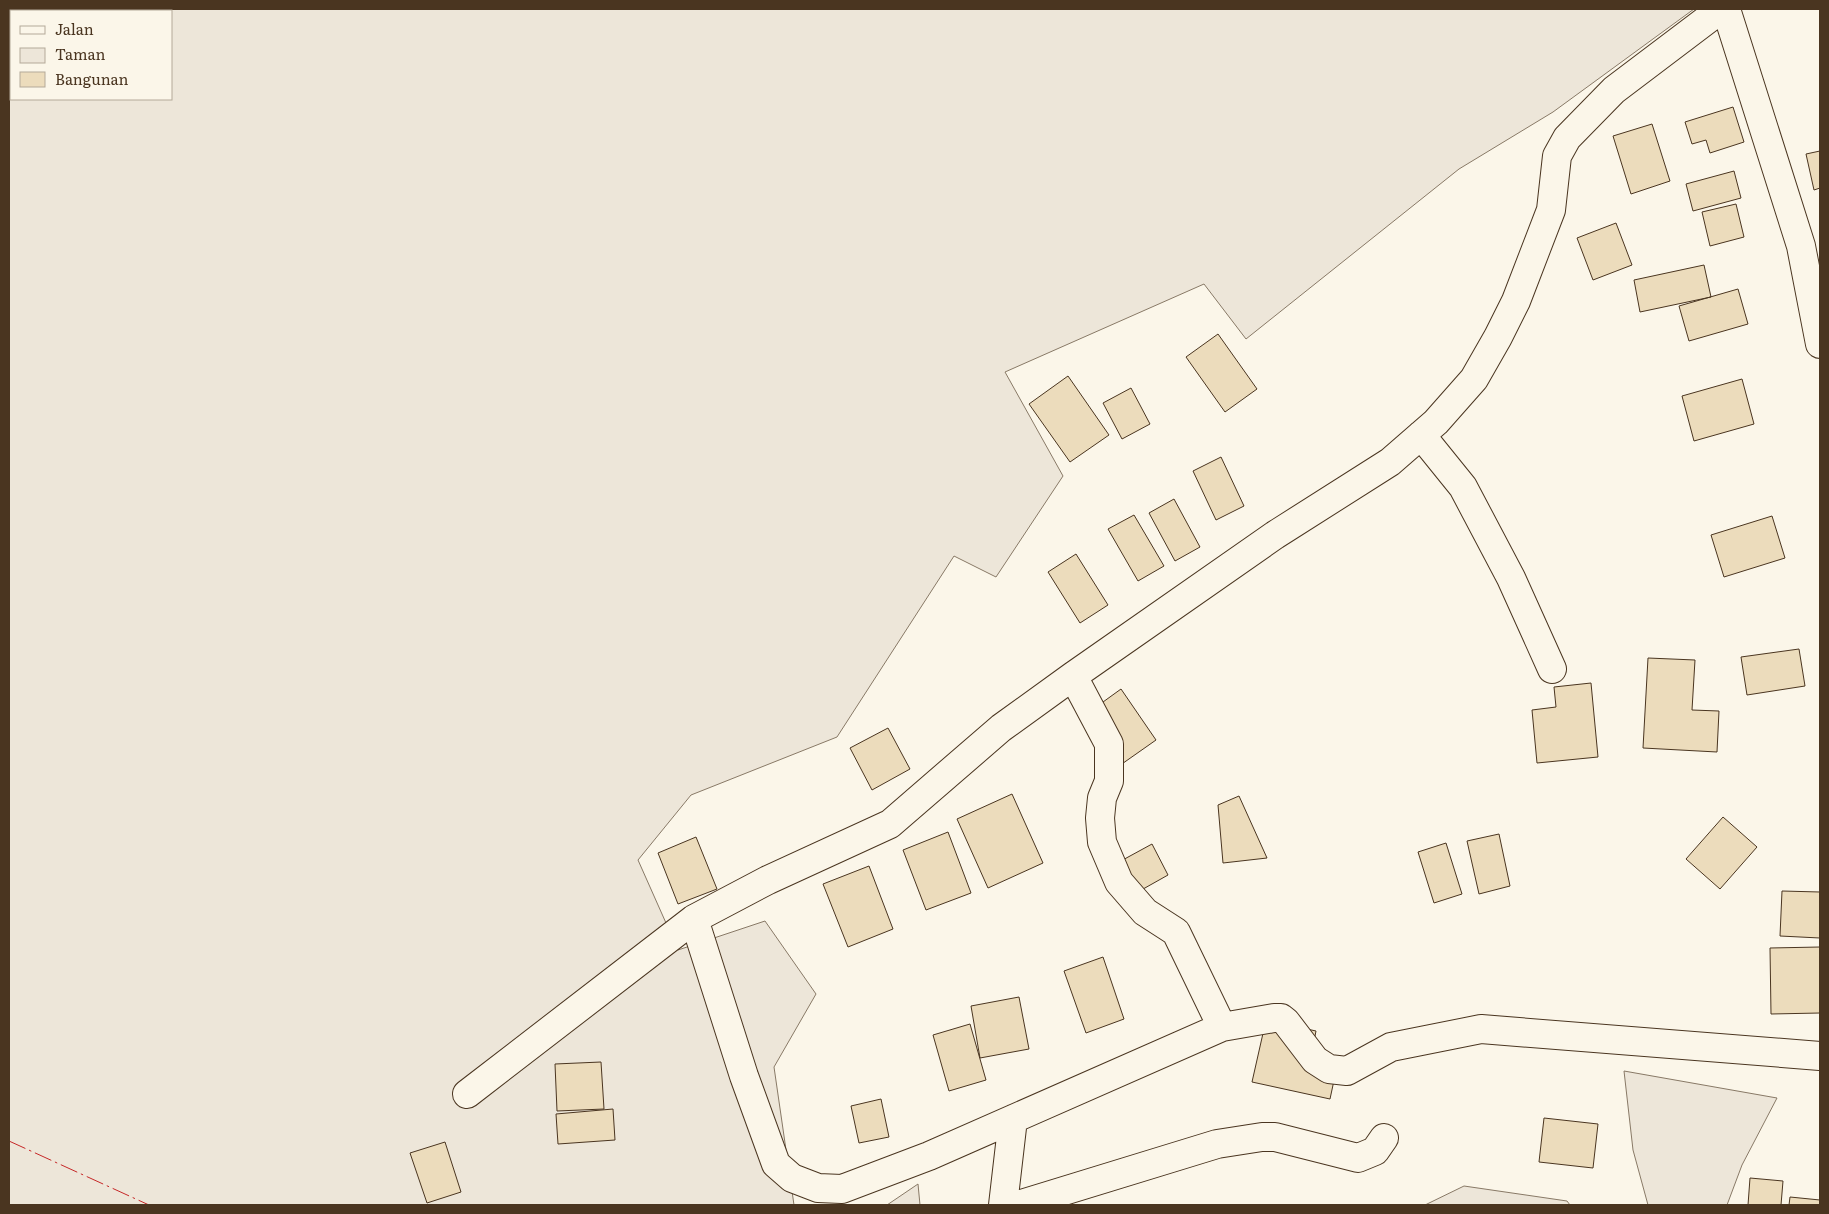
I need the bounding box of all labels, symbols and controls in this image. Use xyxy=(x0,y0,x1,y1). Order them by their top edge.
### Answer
legend xyxy=(10,10,172,100)
text: Jalan xyxy=(55,17,94,40)
text: Taman xyxy=(55,42,105,65)
text: Bangunan xyxy=(55,67,129,90)

